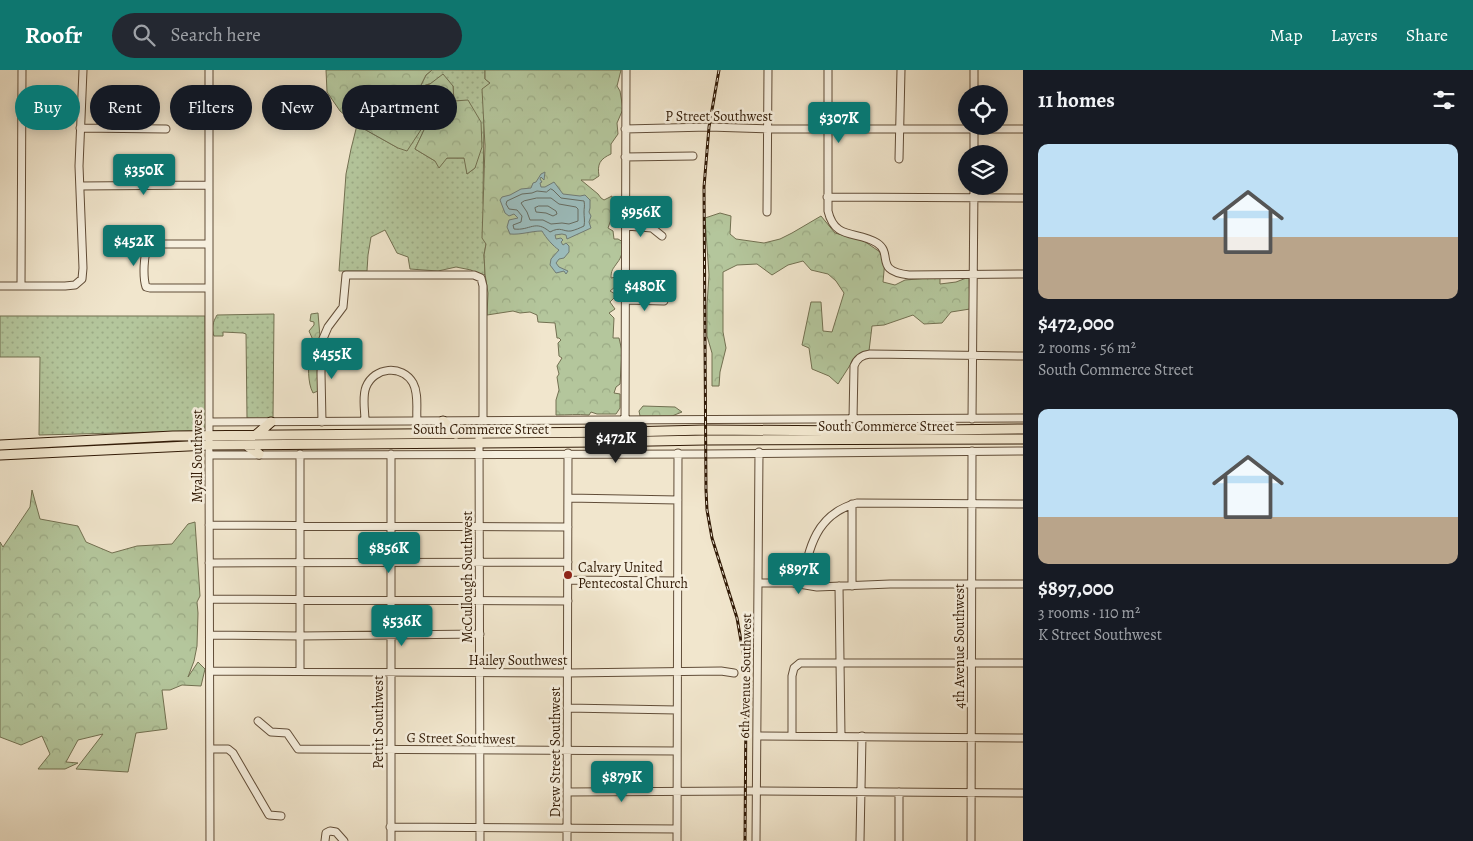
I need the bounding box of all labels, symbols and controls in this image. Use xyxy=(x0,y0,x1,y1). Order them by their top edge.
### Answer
search box xyxy=(112,13,462,58)
text: Roofr xyxy=(25,19,82,51)
icon: search xyxy=(130,21,158,49)
text: Search here xyxy=(170,22,261,48)
text: Map xyxy=(1270,23,1303,47)
text: Layers xyxy=(1331,23,1378,47)
text: Share xyxy=(1406,23,1448,47)
chip: Buy xyxy=(15,85,80,130)
chip: Rent xyxy=(90,85,160,130)
chip: Filters xyxy=(170,85,252,130)
chip: New xyxy=(262,85,332,130)
chip: Apartment xyxy=(342,85,457,130)
map controls xyxy=(958,85,1008,195)
button: locate xyxy=(958,85,1008,135)
text: 11 homes xyxy=(1038,86,1115,114)
icon: filters xyxy=(1430,86,1458,114)
pin: $307K xyxy=(804,102,874,144)
street label: P Street Southwest xyxy=(665,107,773,126)
text: $307K xyxy=(819,107,859,129)
button: layers xyxy=(958,145,1008,195)
pin: $350K xyxy=(109,154,179,196)
text: $350K xyxy=(124,159,164,181)
icon: home xyxy=(1203,177,1293,267)
pin: $956K xyxy=(606,196,676,238)
text: $956K xyxy=(621,201,661,223)
pin: $452K xyxy=(99,224,169,267)
text: $452K xyxy=(114,230,154,252)
pin: $480K xyxy=(610,270,680,312)
text: $480K xyxy=(624,275,666,297)
text: $472,000 xyxy=(1038,309,1114,337)
text: 2 rooms · 56 m² xyxy=(1038,337,1136,359)
pin: $455K xyxy=(297,338,367,380)
text: $455K xyxy=(312,343,352,365)
text: South Commerce Street xyxy=(1038,359,1193,381)
street label: Myall Southwest xyxy=(188,409,207,503)
street label: South Commerce Street xyxy=(818,417,954,436)
street label: South Commerce Street xyxy=(413,420,549,439)
pin: $472K xyxy=(581,422,651,464)
text: $472K xyxy=(596,427,636,449)
icon: home xyxy=(1203,442,1293,532)
street label: McCullough Southwest xyxy=(458,511,477,643)
pin: $856K xyxy=(354,532,424,574)
text: $856K xyxy=(369,537,409,559)
pin: $897K xyxy=(764,552,834,595)
place label: Calvary United Pentecostal Church xyxy=(578,558,689,593)
text: $897K xyxy=(779,558,819,580)
marker: Calvary United Pentecostal Church xyxy=(562,569,574,581)
text: $897,000 xyxy=(1038,574,1114,602)
street label: 4th Avenue Southwest xyxy=(950,583,969,709)
text: 3 rooms · 110 m² xyxy=(1038,602,1140,624)
pin: $536K xyxy=(367,604,437,647)
text: $536K xyxy=(382,610,422,632)
street label: 6th Avenue Southwest xyxy=(735,613,756,739)
text: K Street Southwest xyxy=(1038,624,1162,646)
street label: Hailey Southwest xyxy=(468,651,568,670)
street label: Pettit Southwest xyxy=(369,675,388,769)
street label: Drew Street Southwest xyxy=(546,686,565,817)
street label: G Street Southwest xyxy=(406,728,516,749)
pin: $879K xyxy=(587,760,657,803)
text: $879K xyxy=(602,766,642,788)

